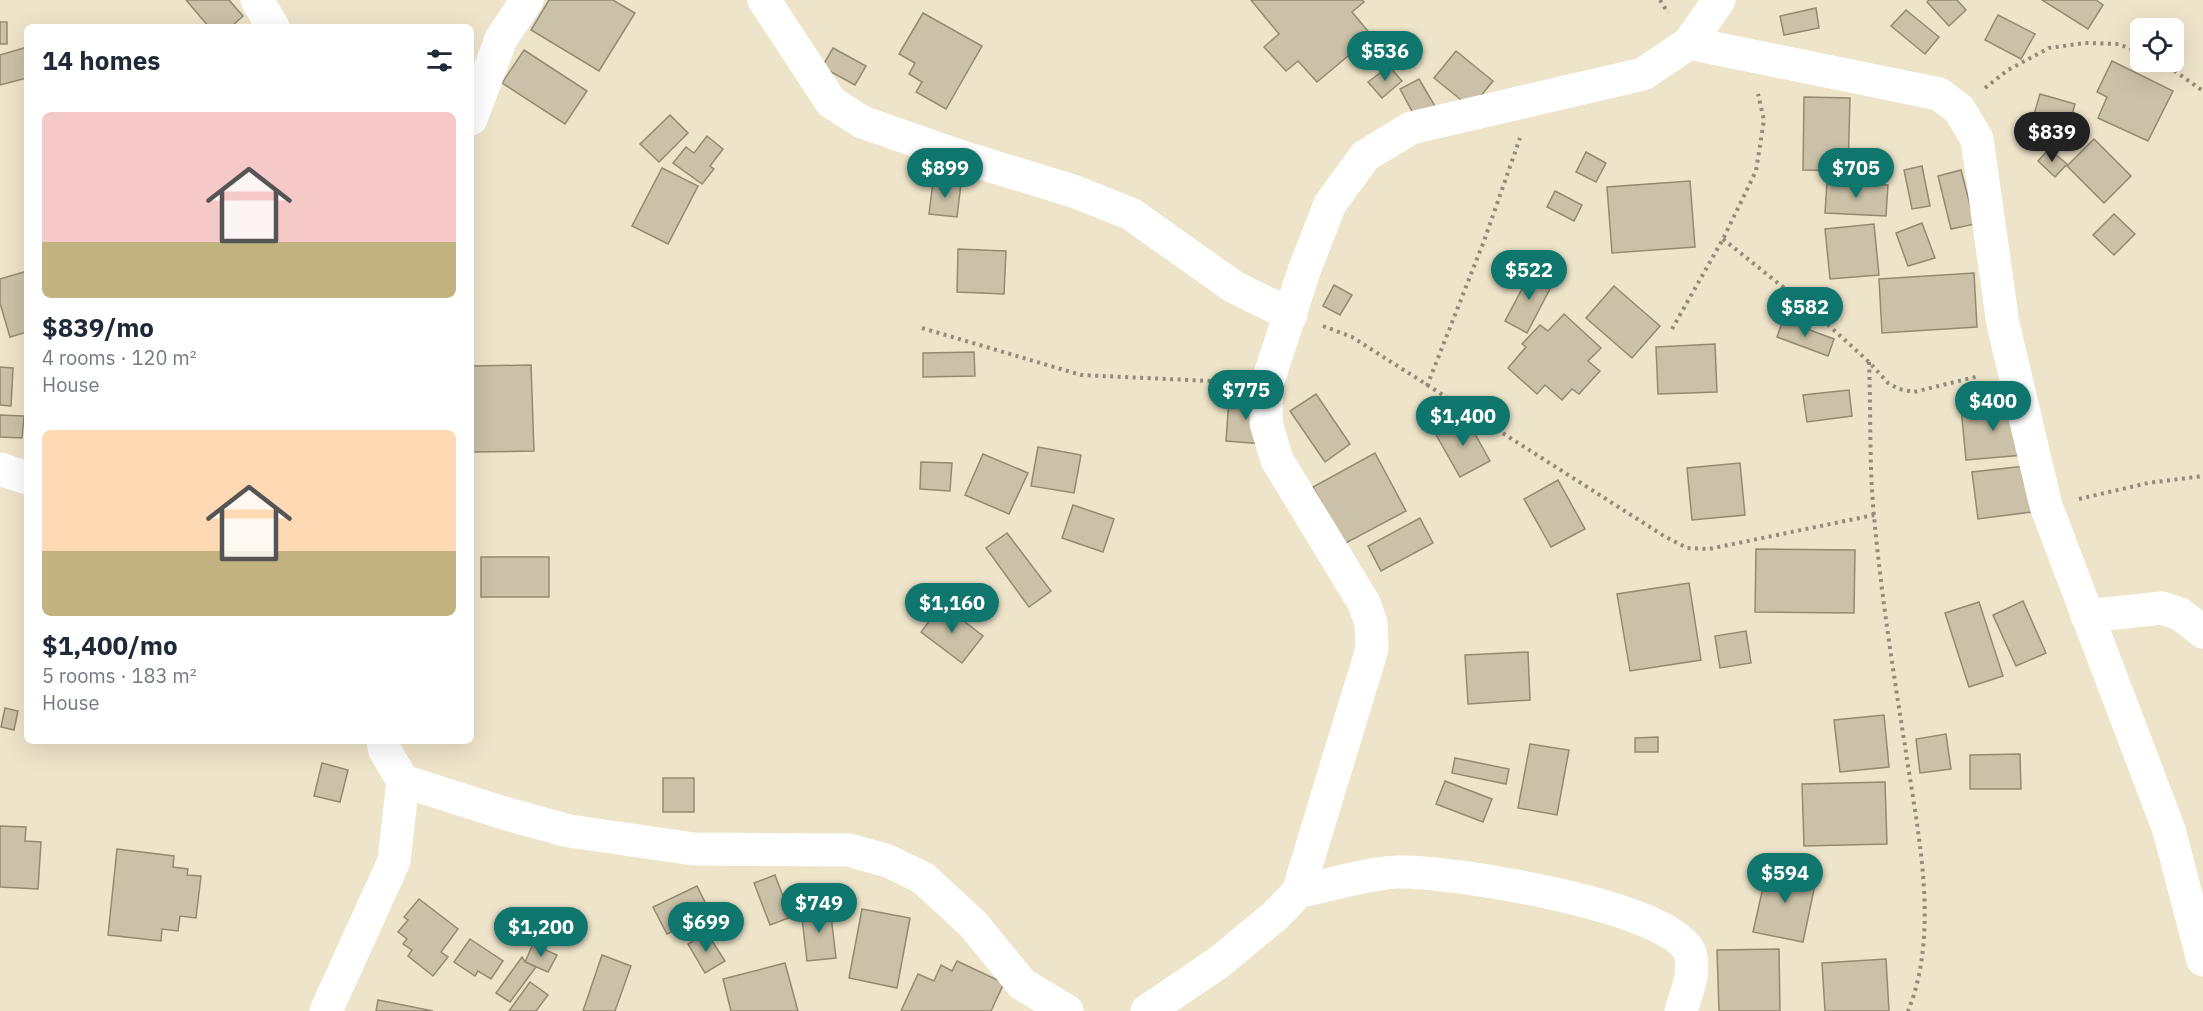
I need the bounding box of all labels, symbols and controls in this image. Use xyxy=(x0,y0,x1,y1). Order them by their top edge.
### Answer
map controls xyxy=(2130,18,2184,72)
button: locate xyxy=(2130,18,2184,72)
pin: $536 xyxy=(1349,31,1421,82)
text: $536 xyxy=(1361,37,1409,64)
text: 14 homes xyxy=(42,43,160,77)
icon: filters xyxy=(423,44,456,77)
pin: $839 xyxy=(2016,112,2088,163)
text: $839 xyxy=(2028,118,2076,145)
pin: $899 xyxy=(909,148,981,199)
pin: $705 xyxy=(1820,148,1892,199)
icon: home xyxy=(195,151,303,259)
text: $899 xyxy=(921,154,969,181)
text: $705 xyxy=(1832,154,1880,181)
pin: $522 xyxy=(1493,250,1565,301)
text: $522 xyxy=(1505,256,1553,283)
pin: $582 xyxy=(1769,287,1841,338)
text: $582 xyxy=(1781,293,1829,320)
text: $839/mo xyxy=(42,310,154,344)
text: 4 rooms · 120 m² xyxy=(42,344,197,371)
pin: $775 xyxy=(1210,370,1282,421)
text: House xyxy=(42,371,99,398)
text: $775 xyxy=(1222,376,1270,403)
pin: $400 xyxy=(1957,381,2029,432)
text: $400 xyxy=(1969,387,2017,414)
pin: $1,400 xyxy=(1414,396,1512,447)
text: $1,400 xyxy=(1430,402,1496,429)
icon: home xyxy=(195,469,303,577)
pin: $1,160 xyxy=(903,583,1001,634)
text: $1,160 xyxy=(919,589,985,616)
text: $1,400/mo xyxy=(42,628,178,662)
text: 5 rooms · 183 m² xyxy=(42,662,197,689)
text: House xyxy=(42,689,99,716)
pin: $594 xyxy=(1749,853,1821,904)
text: $594 xyxy=(1761,859,1809,886)
pin: $749 xyxy=(783,883,855,934)
text: $749 xyxy=(795,889,843,916)
pin: $699 xyxy=(670,902,742,953)
pin: $1,200 xyxy=(492,907,590,958)
text: $699 xyxy=(682,908,730,935)
text: $1,200 xyxy=(508,913,574,940)

